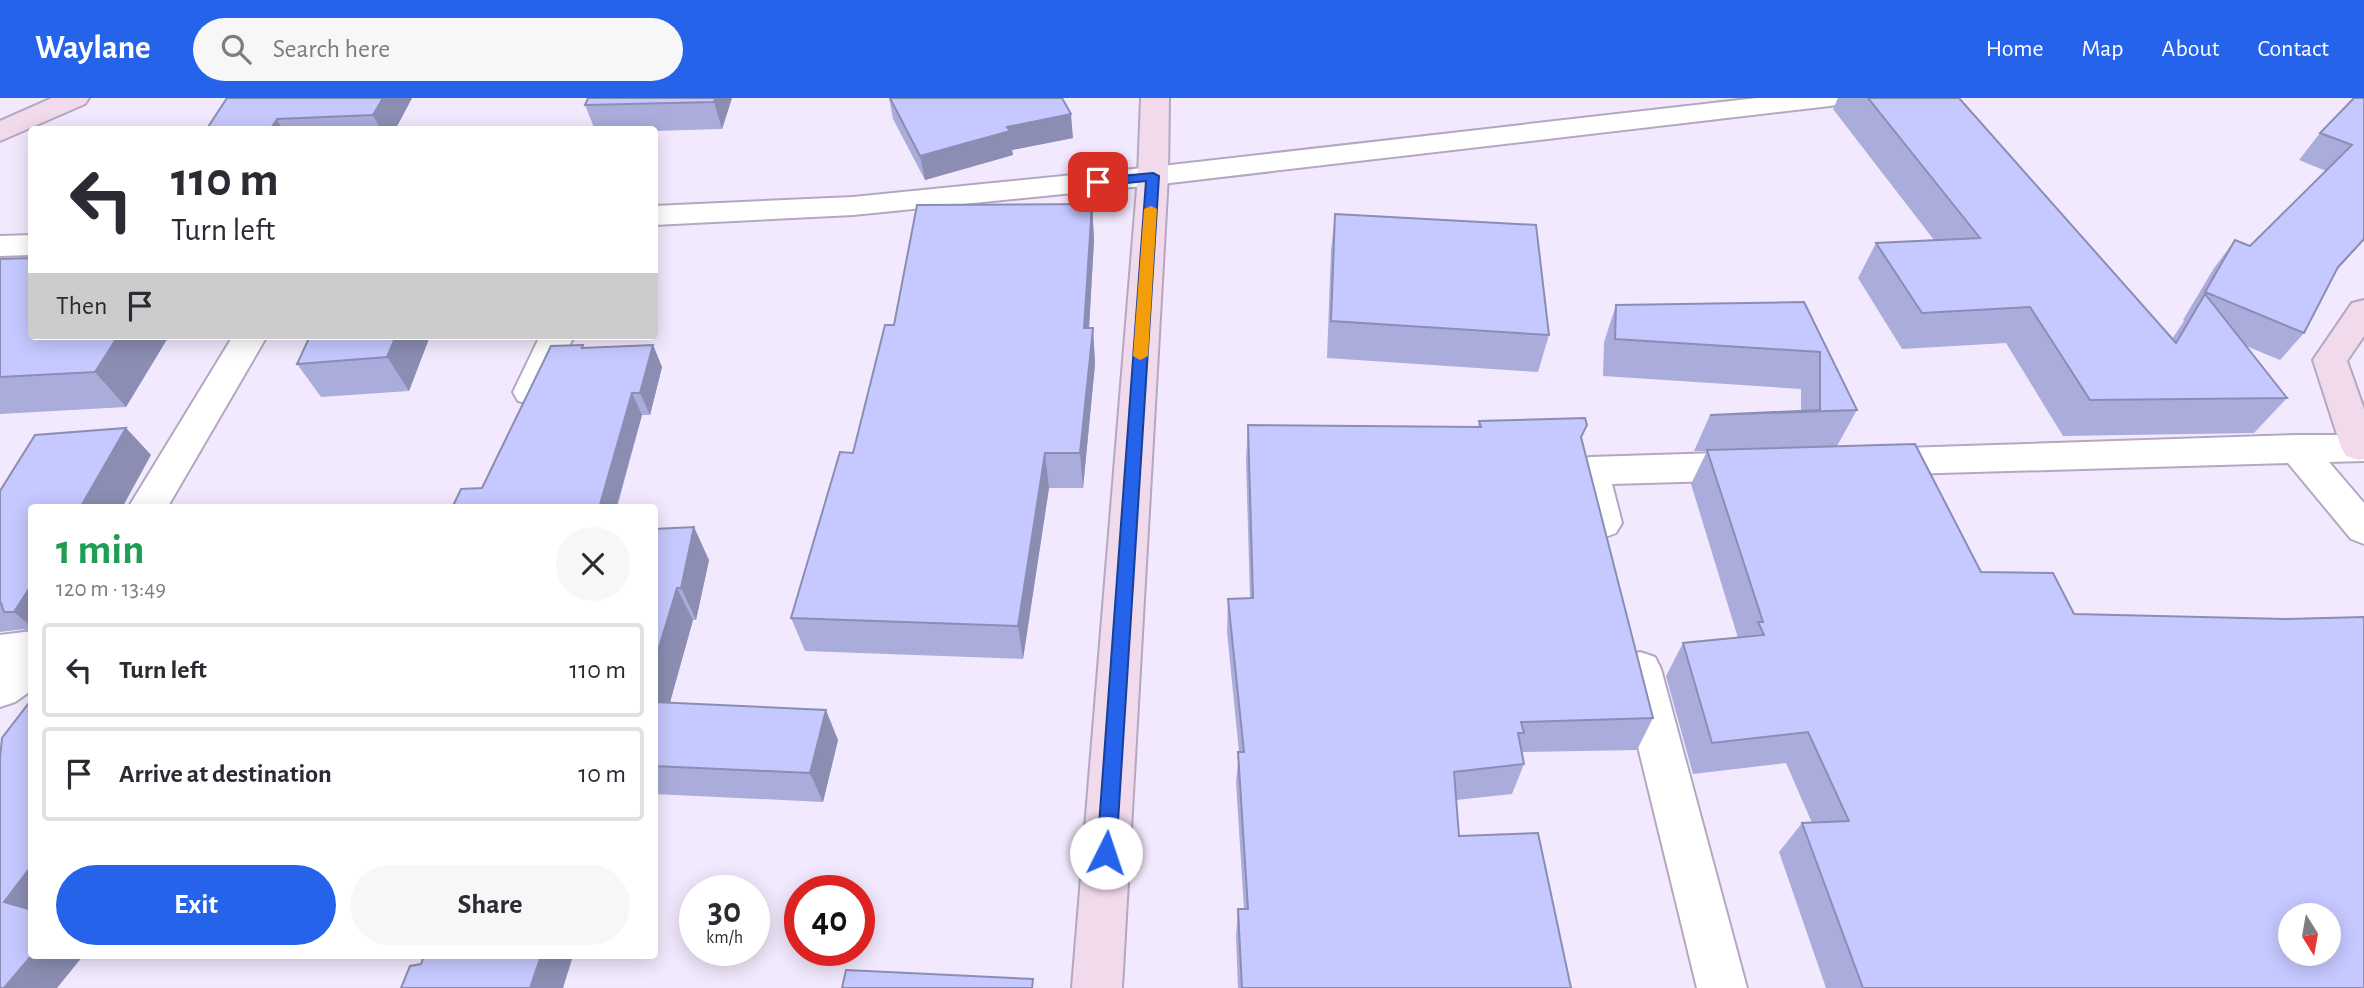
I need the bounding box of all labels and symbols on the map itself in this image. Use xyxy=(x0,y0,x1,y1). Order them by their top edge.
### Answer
pin xyxy=(1068,152,1128,212)
position arrow xyxy=(1069,816,1143,890)
speed limit sign: 40 xyxy=(784,875,875,966)
north arrow xyxy=(2278,903,2342,966)

